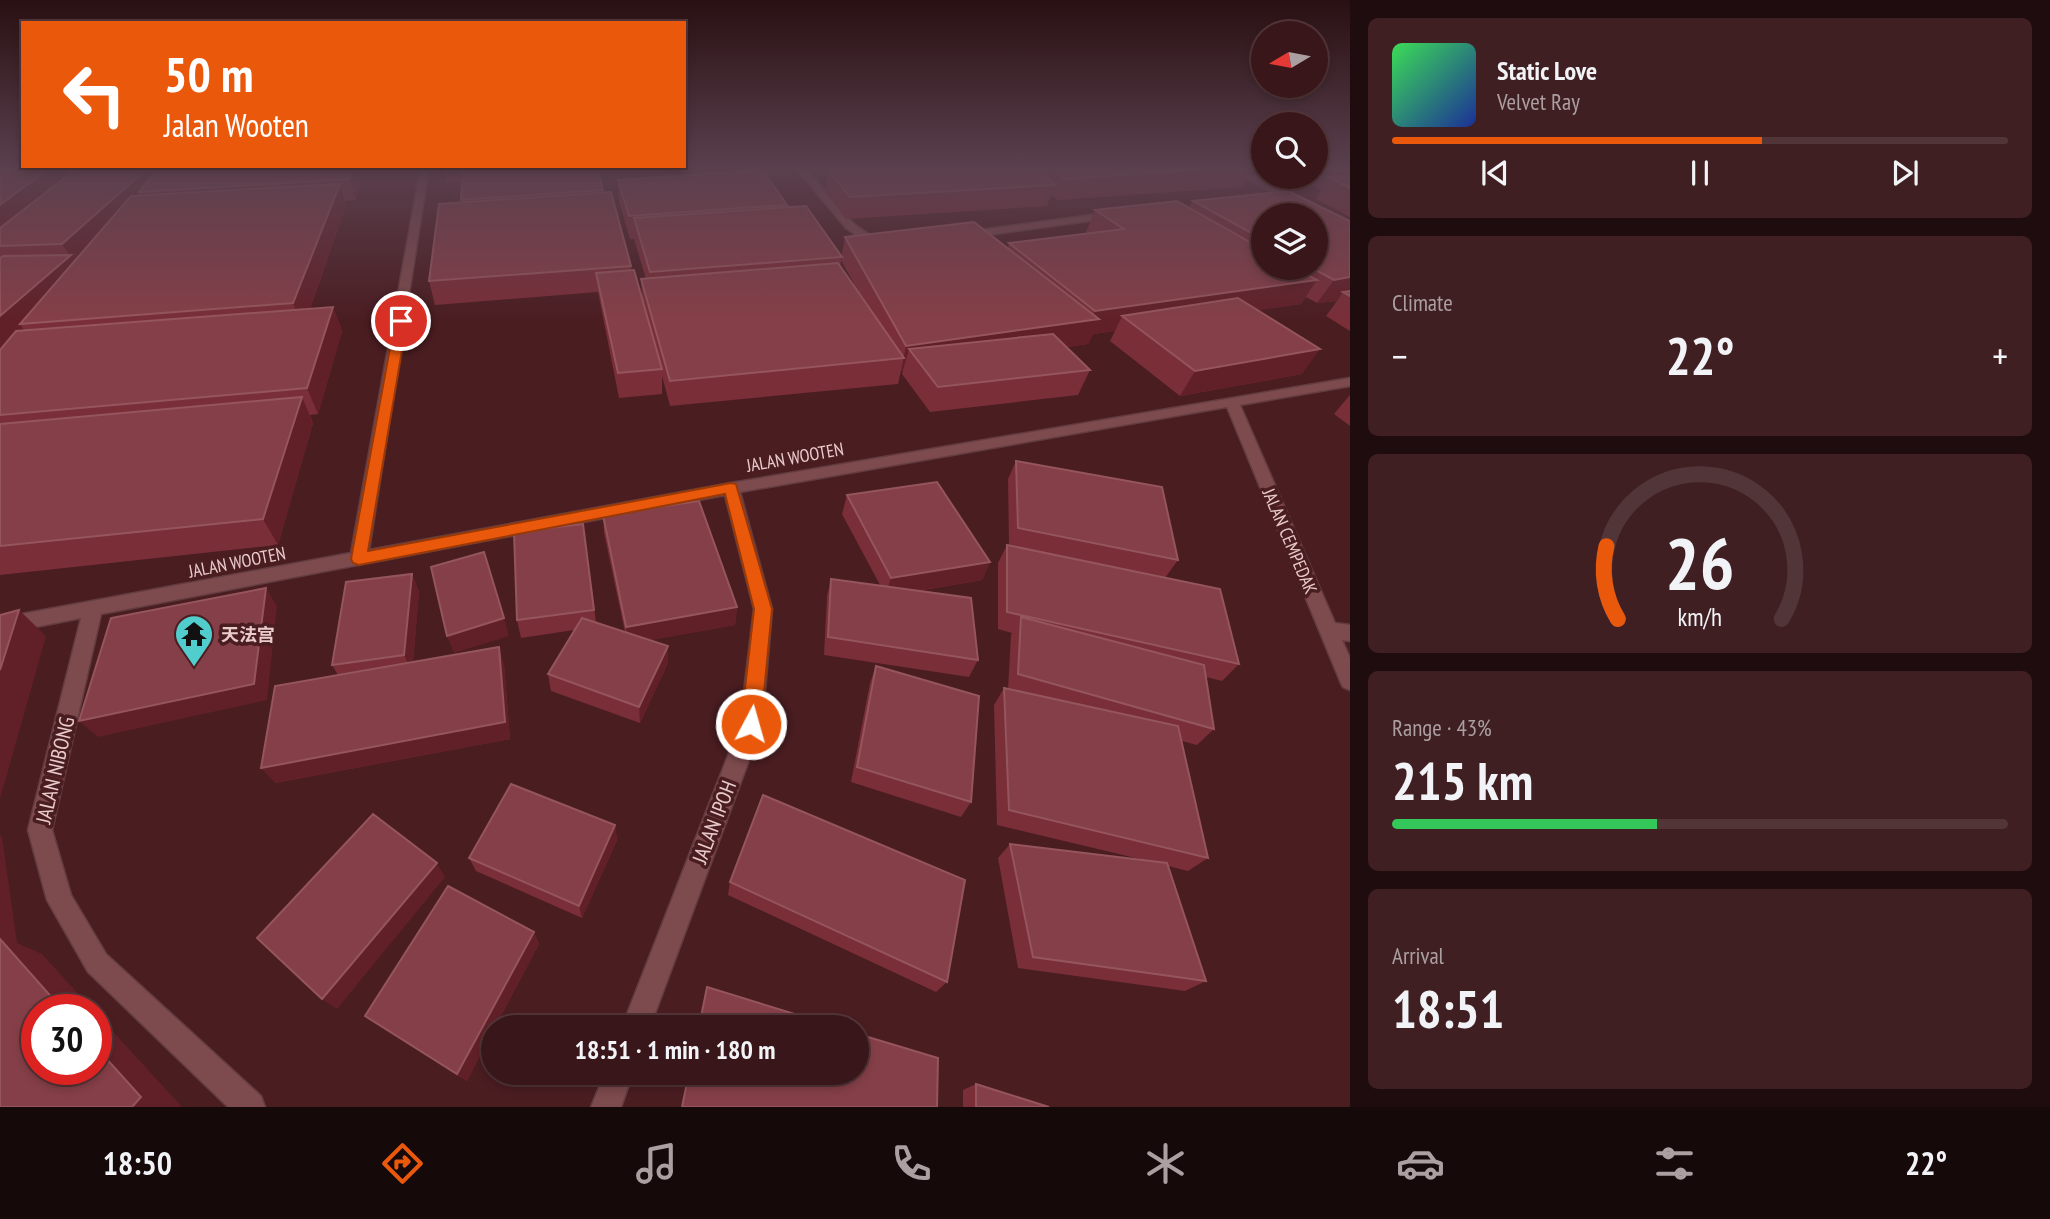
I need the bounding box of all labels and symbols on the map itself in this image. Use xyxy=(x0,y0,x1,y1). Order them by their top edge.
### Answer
north arrow xyxy=(1251,21,1328,98)
pin xyxy=(371,291,431,351)
street label: JALAN WOOTEN xyxy=(744,437,845,477)
street label: JALAN CEMPEDAK xyxy=(1257,484,1323,597)
street label: JALAN WOOTEN xyxy=(185,541,288,583)
temple icon: 天法宫 xyxy=(173,613,215,668)
place label: 天法宫 xyxy=(221,623,275,646)
position arrow xyxy=(714,687,788,761)
street label: JALAN NIBONG xyxy=(29,714,80,827)
street label: JALAN IPOH xyxy=(686,777,742,868)
speed limit sign: 30 xyxy=(21,994,112,1085)

